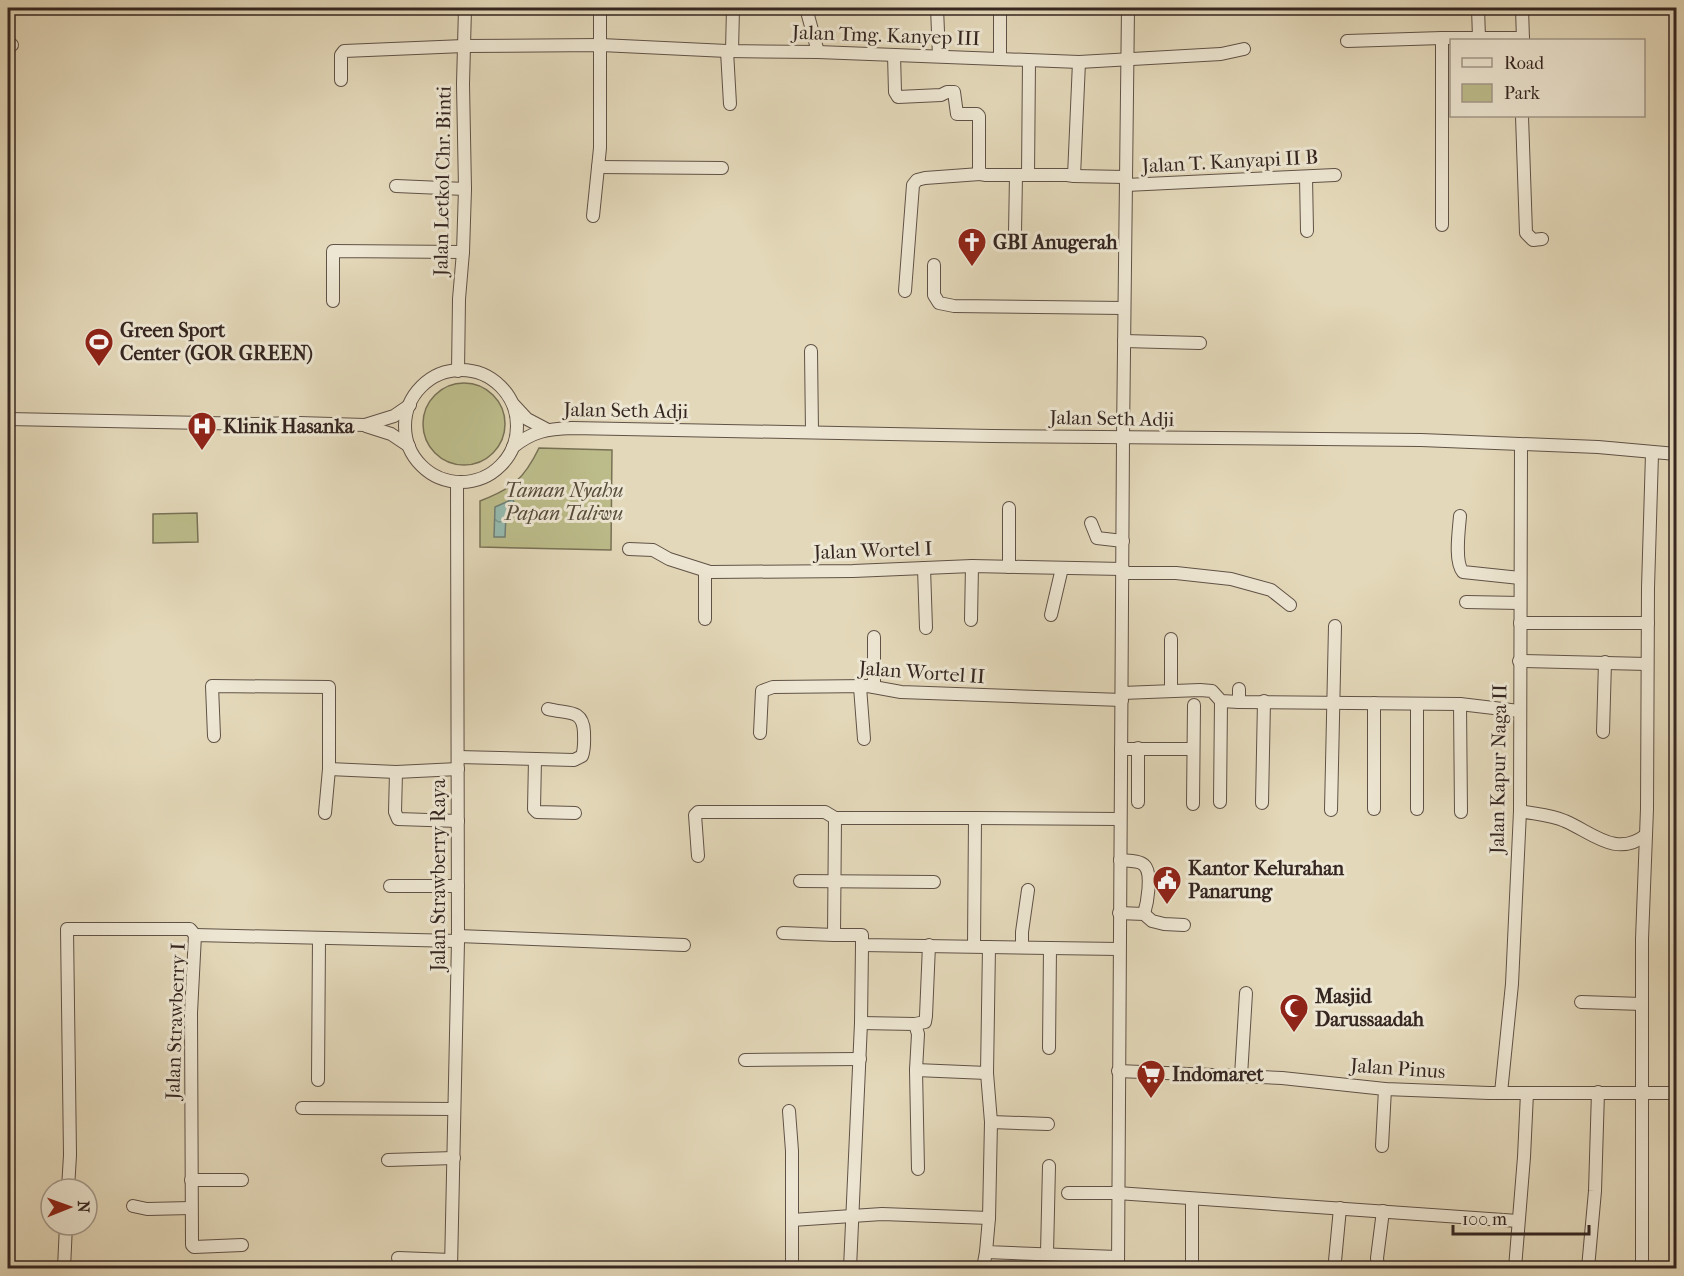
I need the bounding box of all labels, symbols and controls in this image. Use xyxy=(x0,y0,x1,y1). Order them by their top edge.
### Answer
street label: Jalan Tmg. Kanyep III xyxy=(790,21,981,50)
legend xyxy=(1450,39,1645,117)
text: Road xyxy=(1504,53,1544,74)
text: Park xyxy=(1504,83,1541,104)
street label: Jalan Letkol Chr. Binti xyxy=(429,86,456,278)
street label: Jalan T. Kanyapi II B xyxy=(1139,145,1319,178)
church icon: GBI Anugerah xyxy=(956,226,988,268)
place label: GBI Anugerah xyxy=(993,231,1118,254)
place label: Green Sport Center (GOR GREEN) xyxy=(120,319,313,365)
sports icon: Green Sport Center (GOR GREEN) xyxy=(83,326,115,368)
street label: Jalan Seth Adji xyxy=(561,398,689,423)
street label: Jalan Seth Adji xyxy=(1047,406,1175,431)
hospital icon: Klinik Hasanka xyxy=(186,410,218,452)
place label: Klinik Hasanka xyxy=(223,415,355,438)
park label: Taman Nyahu Papan Taliwu xyxy=(504,479,623,525)
street label: Jalan Wortel I xyxy=(811,537,933,564)
street label: Jalan Wortel II xyxy=(856,656,986,688)
street label: Jalan Kapur Naga II xyxy=(1485,684,1511,856)
street label: Jalan Strawberry Raya xyxy=(427,778,450,973)
place label: Kantor Kelurahan Panarung xyxy=(1188,857,1344,903)
public building icon: Kantor Kelurahan Panarung xyxy=(1151,864,1183,906)
street label: Jalan Strawberry I xyxy=(161,942,190,1102)
place label: Masjid Darussaadah xyxy=(1314,985,1425,1031)
mosque icon: Masjid Darussaadah xyxy=(1278,992,1310,1034)
street label: Jalan Pinus xyxy=(1348,1054,1446,1083)
supermarket icon: Indomaret xyxy=(1135,1058,1167,1100)
place label: Indomaret xyxy=(1172,1063,1264,1086)
north arrow xyxy=(39,1177,99,1237)
scale bar xyxy=(1453,1198,1590,1236)
text: N xyxy=(74,1201,93,1214)
text: 100 m xyxy=(1462,1209,1507,1230)

